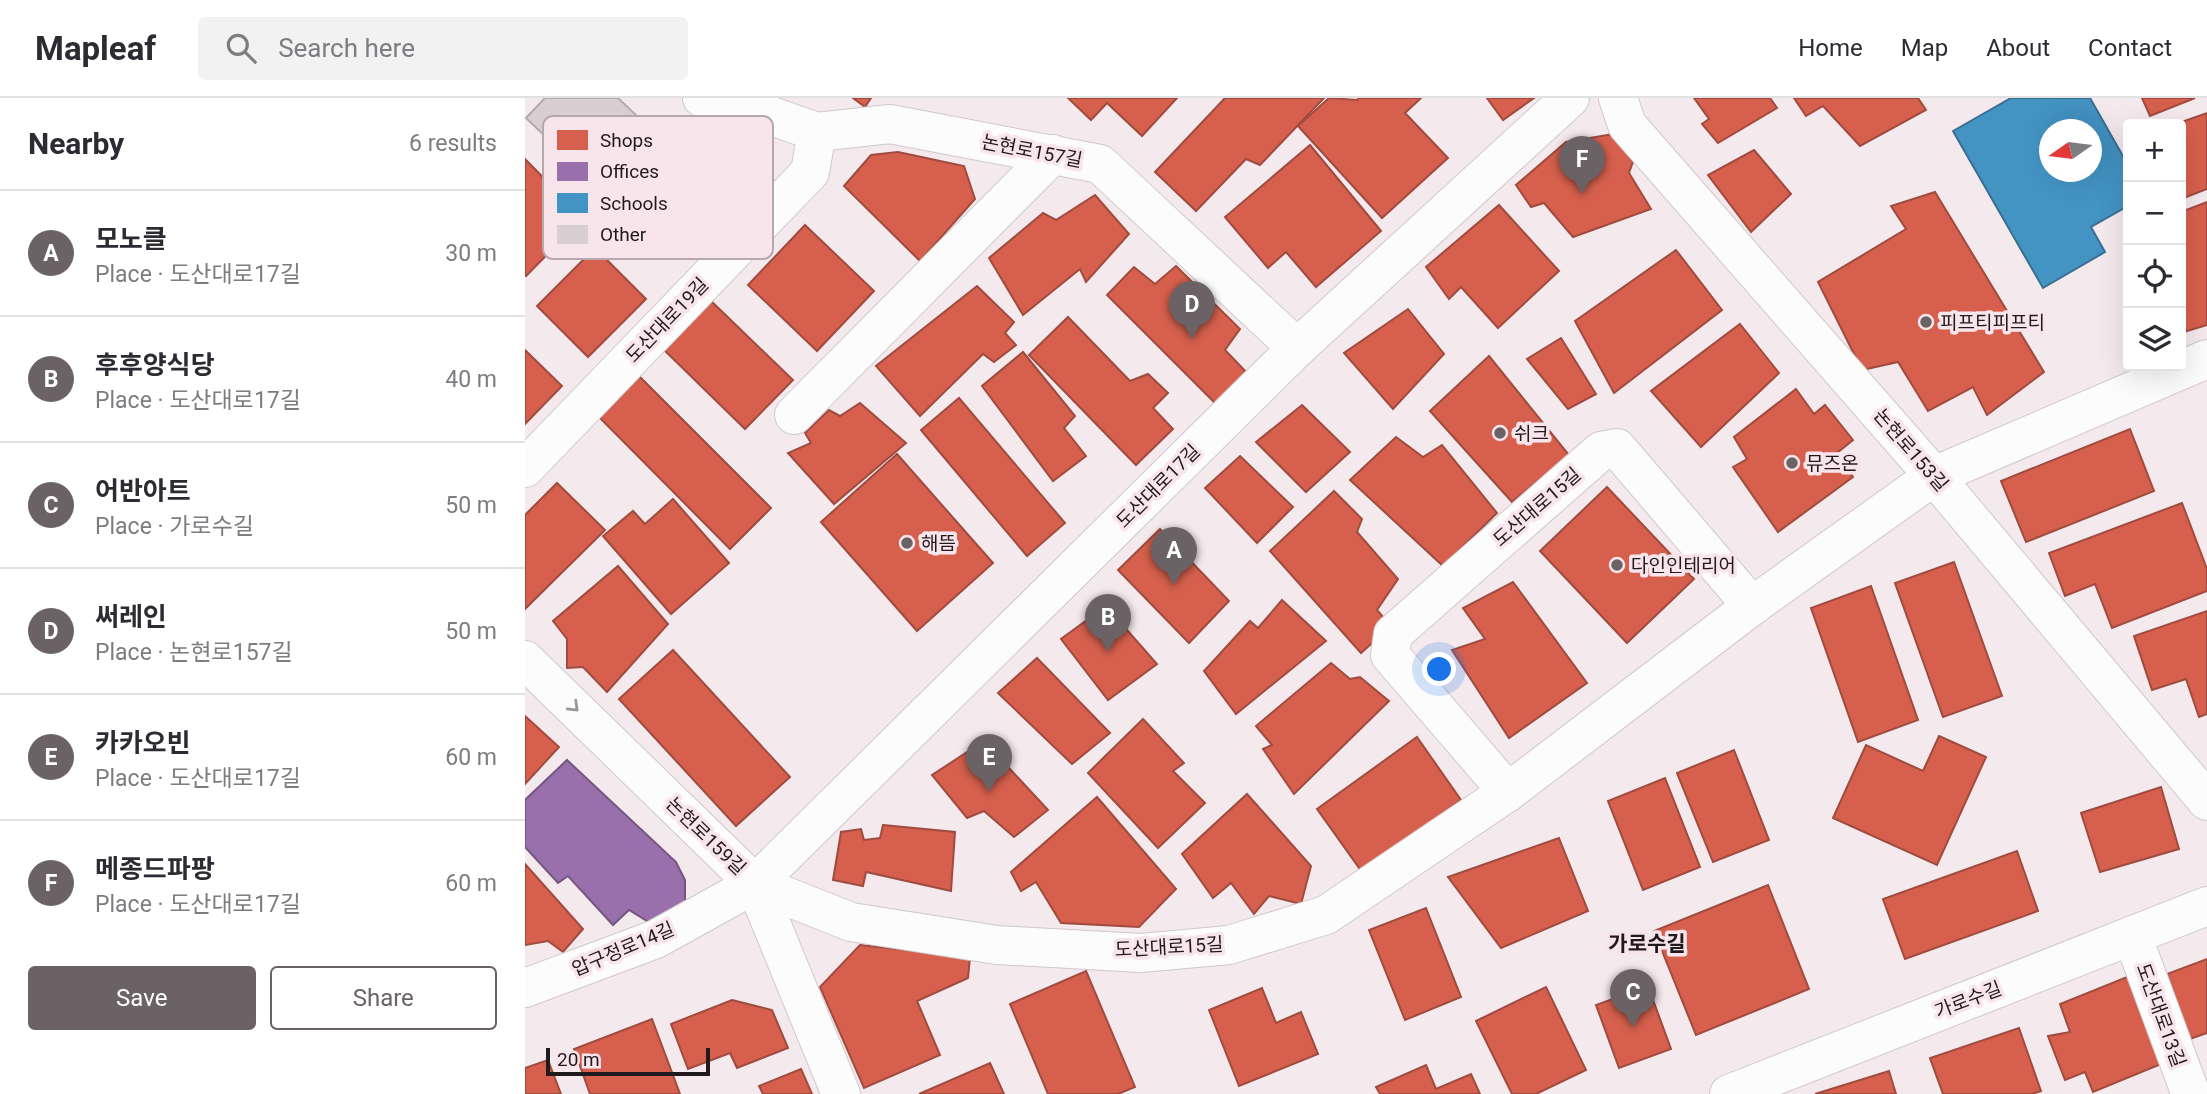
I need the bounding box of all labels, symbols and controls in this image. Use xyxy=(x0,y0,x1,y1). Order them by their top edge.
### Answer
search box xyxy=(198,17,688,80)
text: Mapleaf xyxy=(35,29,156,68)
icon: search xyxy=(222,29,260,67)
text: Search here xyxy=(278,33,415,63)
text: Home xyxy=(1798,34,1863,62)
text: Map xyxy=(1901,34,1948,62)
text: About xyxy=(1986,34,2050,62)
text: Contact xyxy=(2088,34,2172,62)
legend xyxy=(543,116,773,259)
north arrow xyxy=(2039,119,2102,182)
map controls xyxy=(2123,119,2186,371)
button: + xyxy=(2123,119,2186,182)
text: Nearby xyxy=(28,126,124,161)
text: Shops xyxy=(600,129,653,152)
text: 6 results xyxy=(409,130,497,157)
street label: 논현로157길 xyxy=(980,130,1084,172)
pin: F xyxy=(1559,136,1605,194)
text: Offices xyxy=(600,160,659,183)
button: − xyxy=(2123,182,2186,245)
text: Schools xyxy=(600,192,668,215)
text: Other xyxy=(600,223,647,246)
text: 모노클 xyxy=(95,224,167,254)
text: A xyxy=(43,240,59,267)
text: 30 m xyxy=(445,240,497,267)
button: locate xyxy=(2123,245,2186,308)
text: Place · 도산대로17길 xyxy=(95,261,301,288)
street label: 도산대로19길 xyxy=(621,273,713,367)
pin: D xyxy=(1169,281,1215,339)
button: layers xyxy=(2123,308,2186,371)
place label: 피프티피프티 xyxy=(1940,311,2045,334)
marker: 피프티피프티 xyxy=(1918,314,1934,330)
text: 후후양식당 xyxy=(95,350,215,380)
text: B xyxy=(44,366,58,393)
text: 40 m xyxy=(445,366,497,393)
text: Place · 도산대로17길 xyxy=(95,387,301,414)
street label: 논현로153길 xyxy=(1869,404,1953,496)
place label: 쉬크 xyxy=(1514,422,1549,445)
marker: 쉬크 xyxy=(1492,425,1508,441)
street label: 도산대로17길 xyxy=(1111,439,1205,533)
place label: 뮤즈온 xyxy=(1806,452,1858,475)
marker: 뮤즈온 xyxy=(1784,455,1800,471)
street label: 도산대로15길 xyxy=(1488,463,1586,551)
text: 어반아트 xyxy=(95,476,191,506)
text: C xyxy=(43,492,59,519)
text: 50 m xyxy=(445,492,497,519)
text: Place · 가로수길 xyxy=(95,513,254,540)
pin: A xyxy=(1151,527,1197,585)
place label: 해뜸 xyxy=(921,532,956,555)
marker: 해뜸 xyxy=(899,535,915,551)
place label: 다인인테리어 xyxy=(1631,554,1736,577)
marker: 다인인테리어 xyxy=(1609,557,1625,573)
pin: B xyxy=(1085,594,1131,652)
text: 써레인 xyxy=(95,602,167,632)
text: D xyxy=(44,618,58,645)
text: 50 m xyxy=(445,618,497,645)
text: Place · 논현로157길 xyxy=(95,639,293,666)
your location xyxy=(1422,652,1456,686)
one-way arrow xyxy=(566,699,579,712)
text: 카카오빈 xyxy=(95,728,191,758)
pin: E xyxy=(966,734,1012,792)
text: E xyxy=(45,744,57,771)
text: 60 m xyxy=(445,744,497,771)
text: Place · 도산대로17길 xyxy=(95,765,301,792)
street label: 논현로159길 xyxy=(661,792,751,880)
text: 메종드파팡 xyxy=(95,854,215,884)
text: F xyxy=(45,870,57,897)
text: 60 m xyxy=(445,870,497,897)
text: Place · 도산대로17길 xyxy=(95,891,301,918)
street label: 압구정로14길 xyxy=(568,917,678,981)
district label: 가로수길 xyxy=(1608,932,1686,956)
street label: 도산대로15길 xyxy=(1114,933,1224,961)
street label: 도산대로13길 xyxy=(2132,960,2190,1070)
button: Save xyxy=(28,966,256,1030)
button: Share xyxy=(270,966,497,1030)
pin: C xyxy=(1610,969,1656,1027)
street label: 가로수길 xyxy=(1931,977,2005,1023)
scale bar xyxy=(546,1045,711,1077)
text: 20 m xyxy=(557,1048,600,1071)

